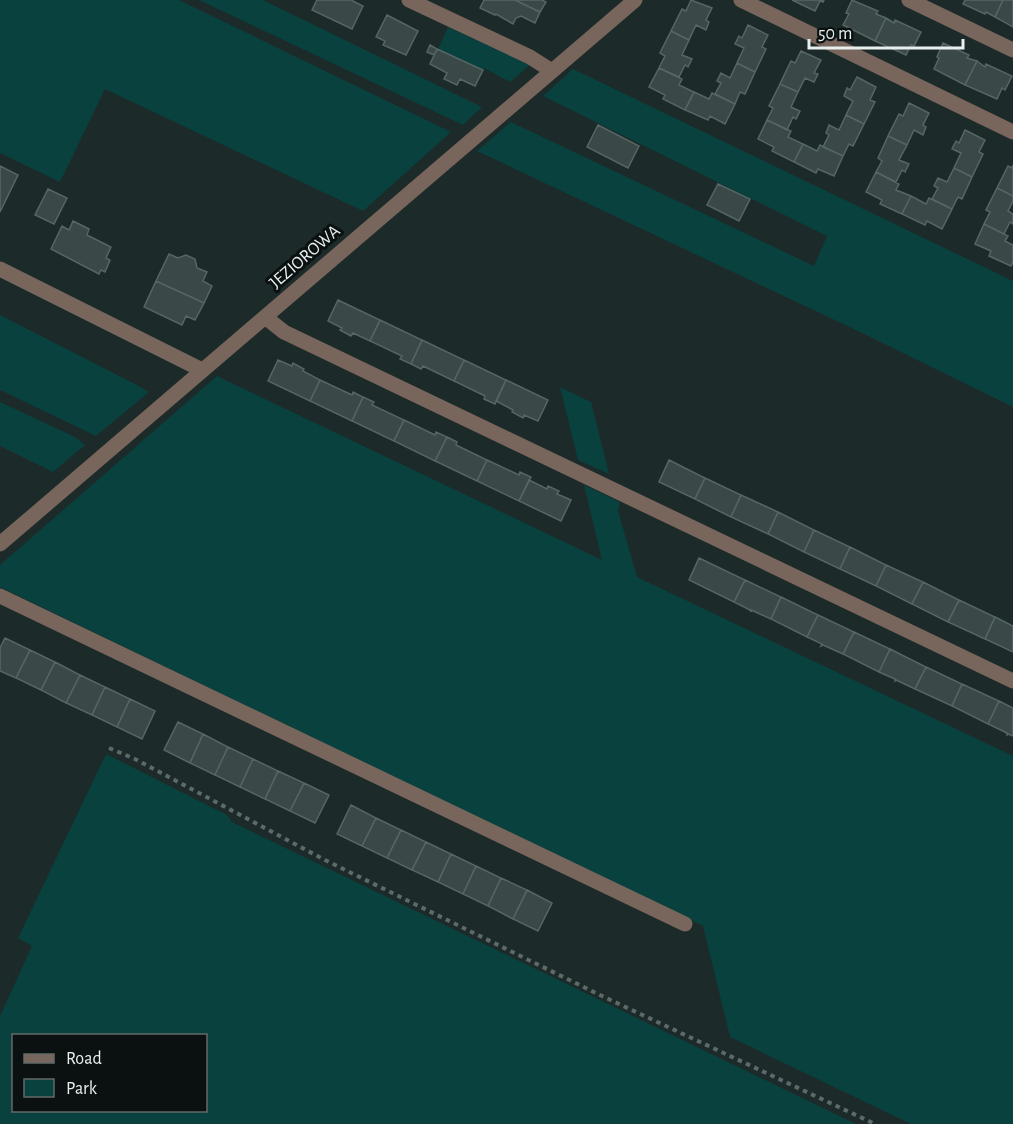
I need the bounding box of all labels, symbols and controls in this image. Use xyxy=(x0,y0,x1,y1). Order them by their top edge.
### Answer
scale bar xyxy=(809,12,964,50)
text: 50 m xyxy=(818,25,852,43)
street label: JEZIOROWA xyxy=(266,221,344,292)
legend xyxy=(12,1034,207,1112)
text: Road xyxy=(66,1050,102,1068)
text: Park xyxy=(66,1080,98,1098)

